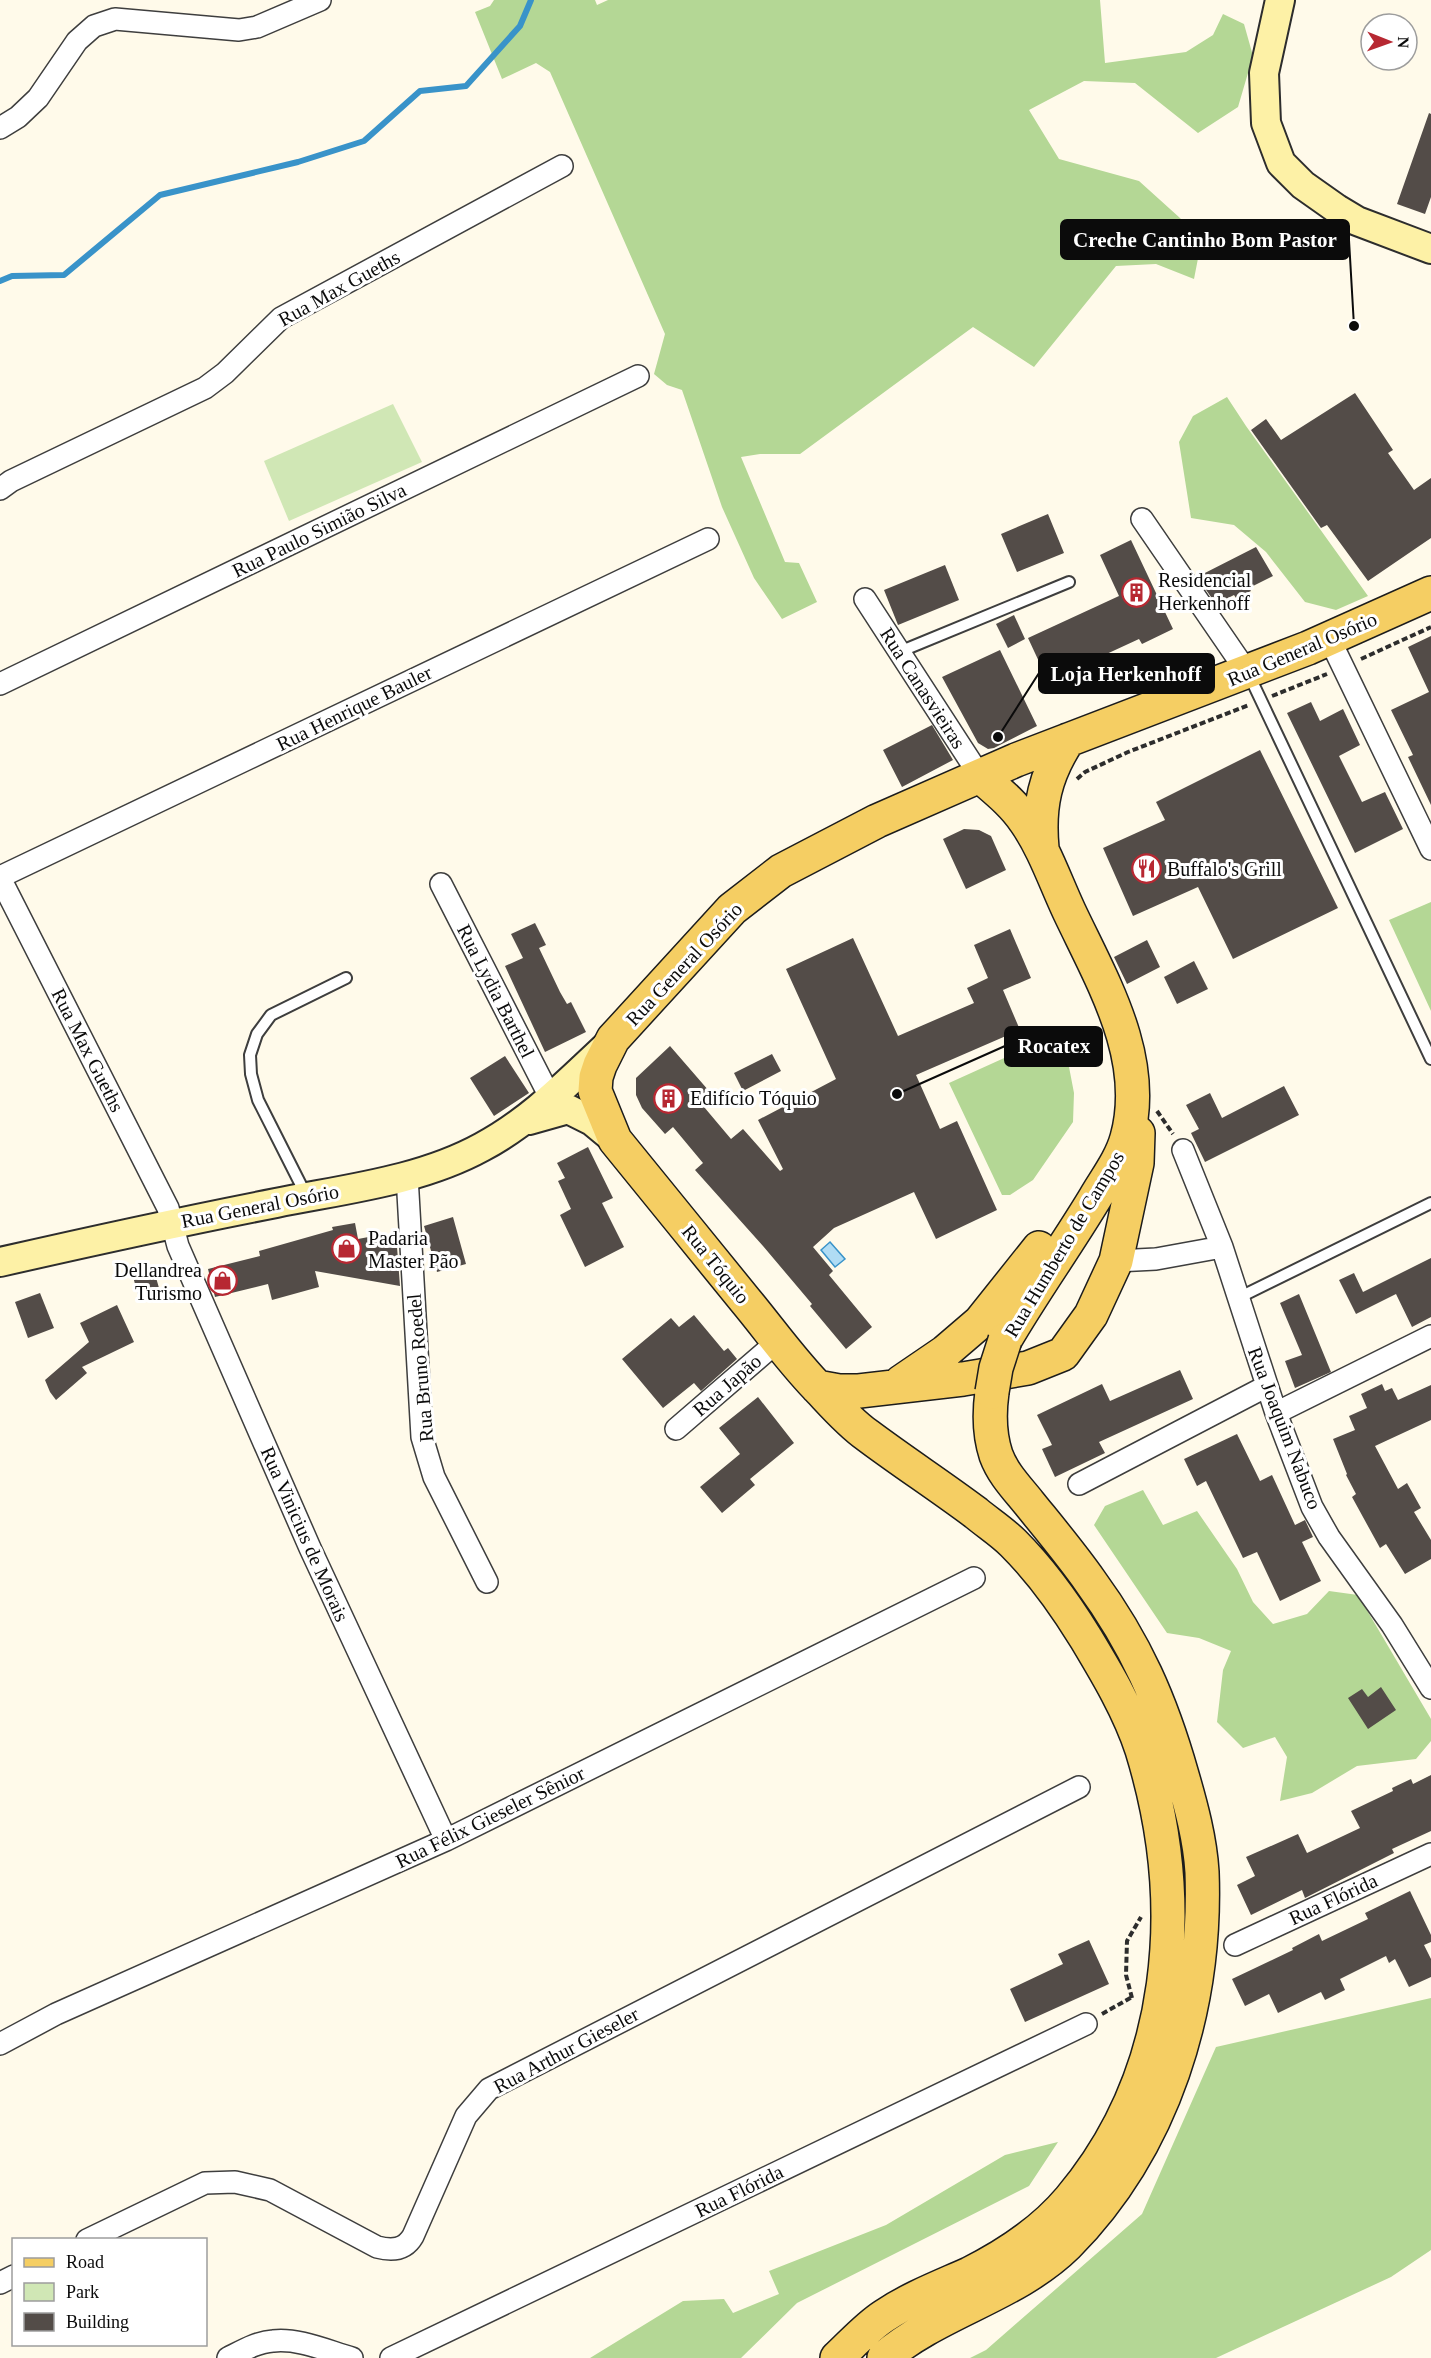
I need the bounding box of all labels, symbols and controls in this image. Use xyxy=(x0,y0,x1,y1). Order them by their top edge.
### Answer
north arrow xyxy=(1359,12,1419,72)
text: N xyxy=(1395,36,1412,49)
callout: Creche Cantinho Bom Pastor xyxy=(1061,220,1349,259)
text: Creche Cantinho Bom Pastor xyxy=(1073,228,1337,252)
street label: Rua Max Gueths xyxy=(274,245,404,330)
street label: Rua Paulo Simião Silva xyxy=(229,478,410,582)
place label: Residencial Herkenhoff xyxy=(1158,569,1252,614)
building icon: Residencial Herkenhoff xyxy=(1121,576,1153,608)
street label: Rua General Osório xyxy=(1224,608,1380,690)
street label: Rua Canasvieiras xyxy=(876,624,970,753)
callout: Loja Herkenhoff xyxy=(1039,654,1214,693)
street label: Rua Henrique Bauler xyxy=(273,661,436,756)
text: Loja Herkenhoff xyxy=(1050,662,1203,686)
restaurant icon: Buffalo's Grill xyxy=(1130,853,1162,885)
place label: Buffalo's Grill xyxy=(1167,858,1282,880)
street label: Rua General Osório xyxy=(621,898,747,1030)
street label: Rua Lydia Barthel xyxy=(452,921,539,1062)
street label: Rua Max Gueths xyxy=(47,985,129,1116)
callout: Rocatex xyxy=(1005,1027,1102,1066)
text: Rocatex xyxy=(1018,1034,1091,1058)
building icon: Edifício Tóquio xyxy=(653,1082,685,1114)
place label: Edifício Tóquio xyxy=(690,1087,817,1110)
street label: Rua Humberto de Campos xyxy=(1000,1147,1129,1341)
street label: Rua General Osório xyxy=(179,1180,341,1232)
street label: Rua Tóquio xyxy=(677,1220,754,1308)
place label: Padaria Master Pão xyxy=(368,1227,459,1272)
shop icon: Padaria Master Pão xyxy=(331,1233,363,1265)
place label: Dellandrea Turismo xyxy=(114,1259,202,1304)
shop icon: Dellandrea Turismo xyxy=(207,1265,239,1297)
street label: Rua Bruno Roedel xyxy=(403,1292,437,1443)
street label: Rua Joaquim Nabuco xyxy=(1243,1344,1326,1513)
street label: Rua Japão xyxy=(689,1350,766,1421)
street label: Rua Vinicius de Morais xyxy=(257,1443,354,1625)
street label: Rua Félix Gieseler Sênior xyxy=(392,1762,588,1872)
street label: Rua Flórida xyxy=(1285,1869,1381,1929)
street label: Rua Arthur Gieseler xyxy=(490,2002,643,2098)
street label: Rua Flórida xyxy=(691,2160,787,2222)
legend xyxy=(12,2238,207,2346)
text: Road xyxy=(66,2252,104,2272)
text: Park xyxy=(66,2282,99,2302)
text: Building xyxy=(66,2312,129,2332)

